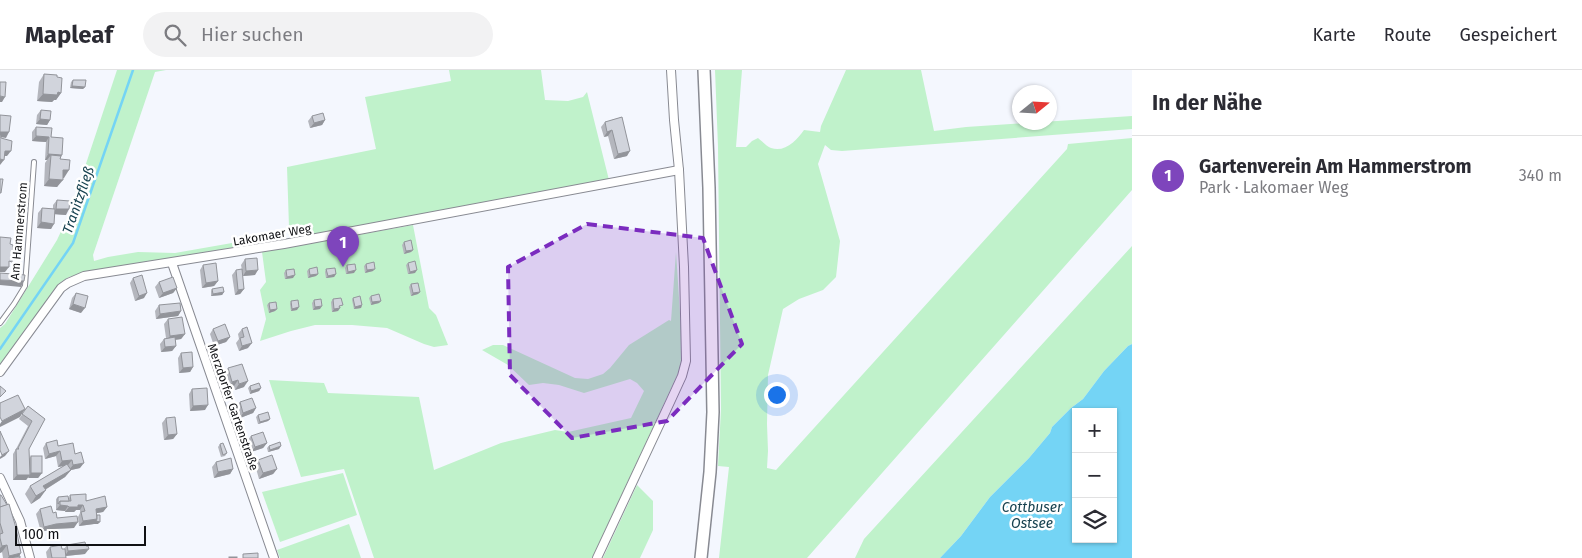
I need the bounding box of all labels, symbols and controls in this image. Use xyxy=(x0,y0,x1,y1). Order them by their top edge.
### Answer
search box xyxy=(143,12,493,57)
text: Mapleaf xyxy=(25,21,113,49)
icon: search xyxy=(161,21,189,49)
text: Hier suchen xyxy=(201,23,304,46)
text: Karte xyxy=(1313,24,1356,46)
text: Route xyxy=(1384,24,1431,46)
text: Gespeichert xyxy=(1459,24,1557,46)
north arrow xyxy=(1012,85,1057,130)
text: In der Nähe xyxy=(1152,90,1262,116)
text: Gartenverein Am Hammerstrom xyxy=(1199,155,1472,178)
water label: Tranitzfließ xyxy=(59,164,98,236)
text: 1 xyxy=(1164,166,1172,185)
text: 340 m xyxy=(1519,166,1562,185)
text: Park · Lakomaer Weg xyxy=(1199,178,1348,197)
street label: Am Hammerstrom xyxy=(8,182,30,280)
street label: Lakomaer Weg xyxy=(232,221,313,249)
pin: 1 xyxy=(327,226,359,267)
street label: Merzdorfer Gartenstraße xyxy=(205,342,261,472)
your location xyxy=(764,382,790,408)
map controls xyxy=(1072,408,1117,543)
button: + xyxy=(1072,408,1117,453)
button: − xyxy=(1072,453,1117,498)
button: layers xyxy=(1072,498,1117,543)
water label: Cottbuser Ostsee xyxy=(1002,499,1063,532)
scale bar xyxy=(15,523,146,546)
text: 100 m xyxy=(22,526,59,543)

